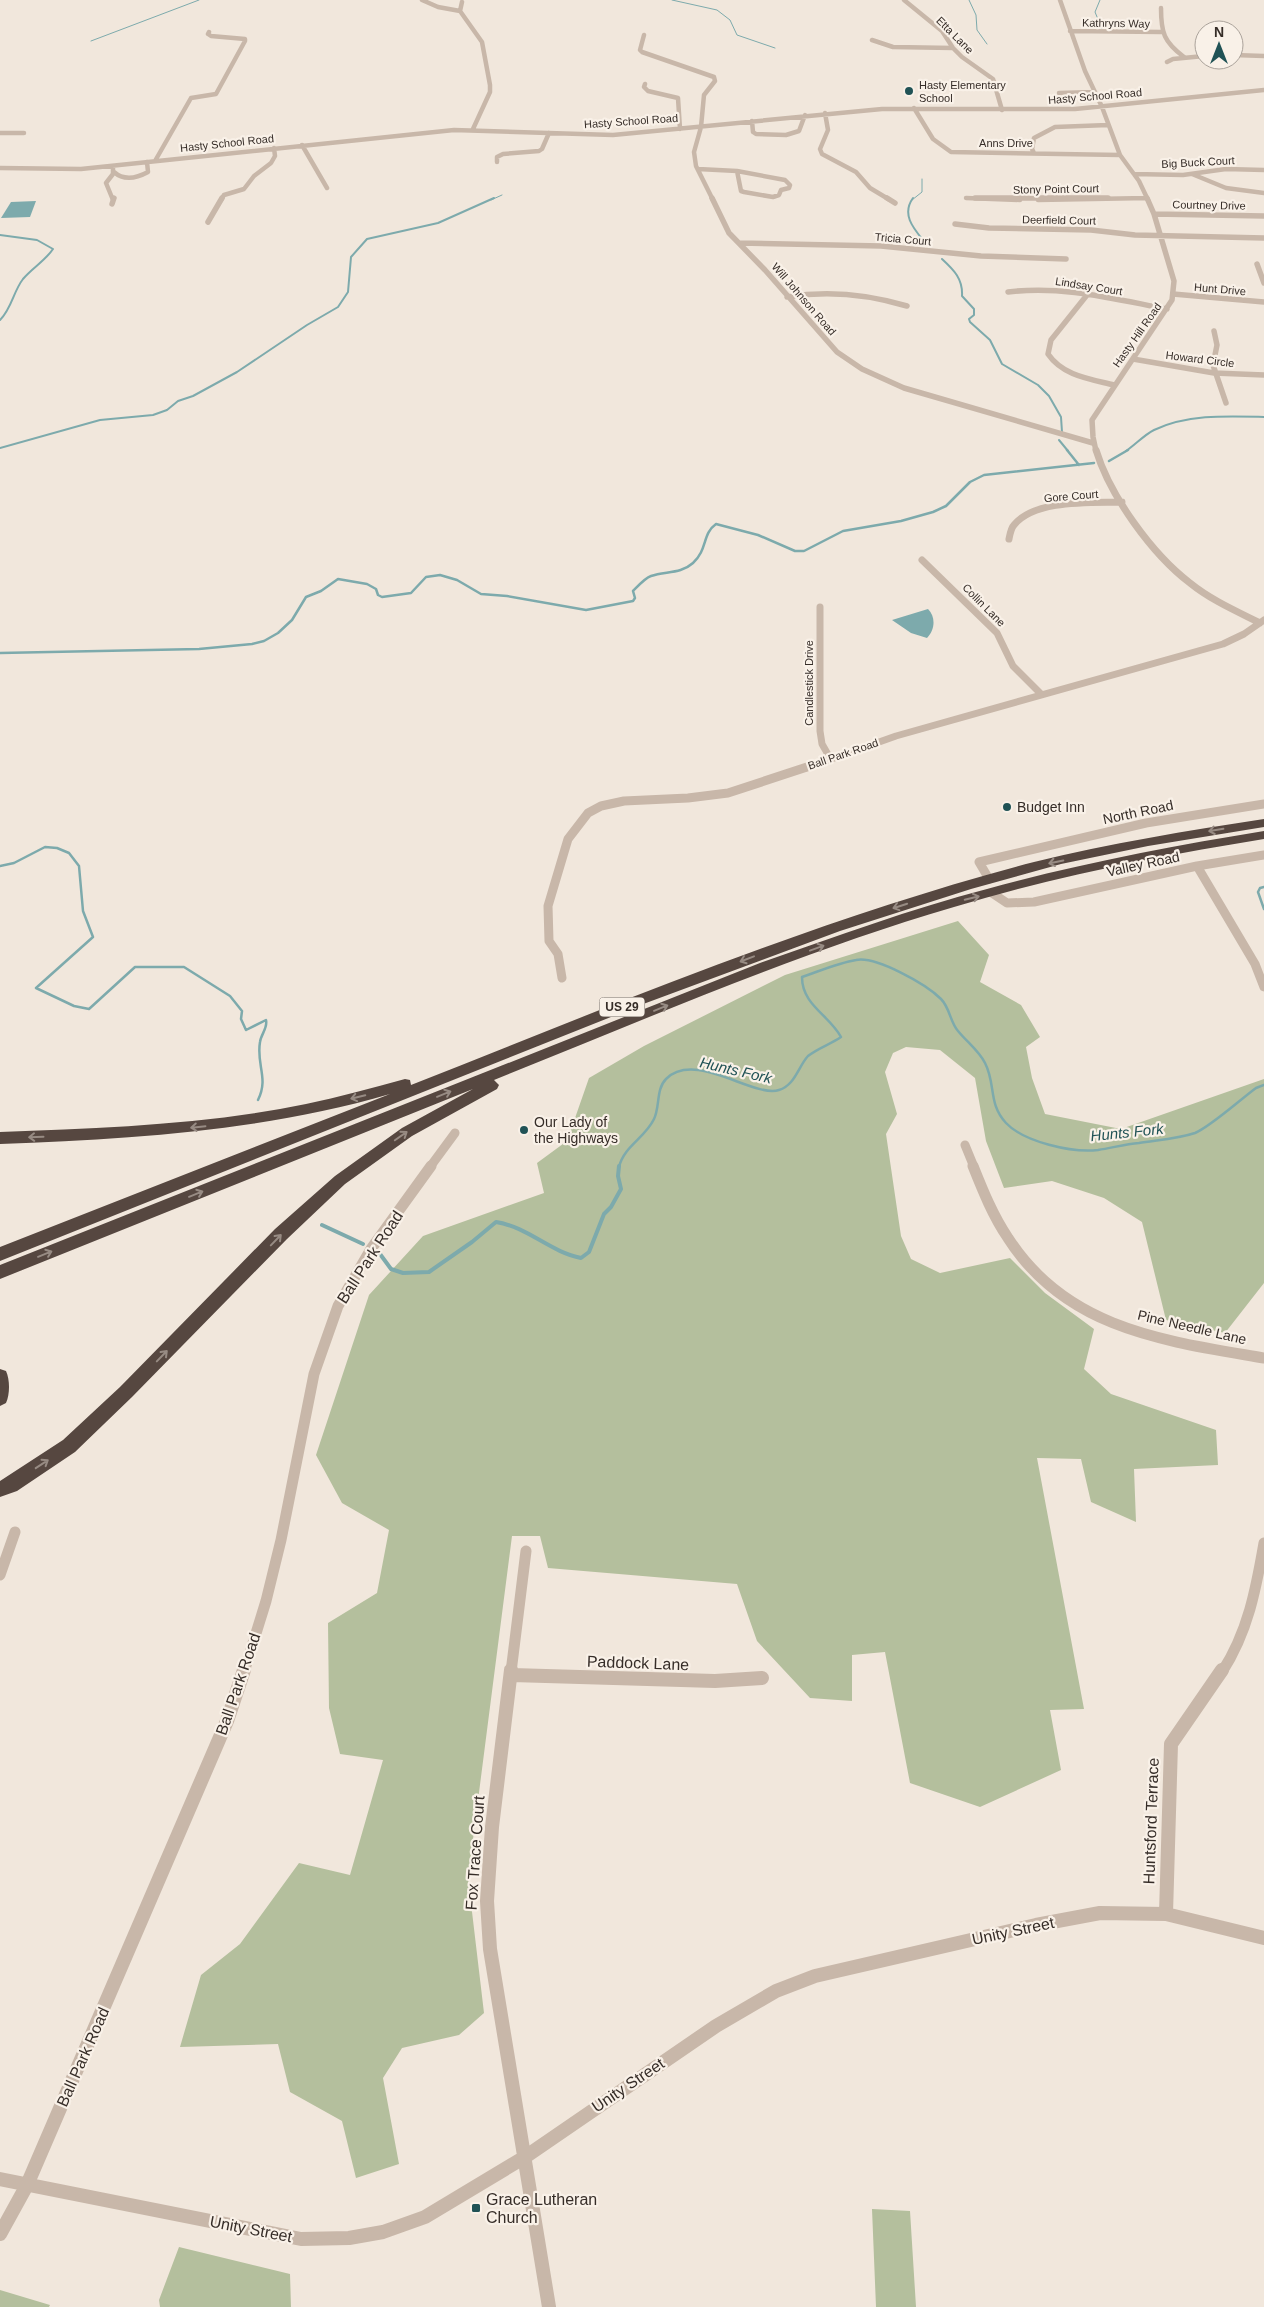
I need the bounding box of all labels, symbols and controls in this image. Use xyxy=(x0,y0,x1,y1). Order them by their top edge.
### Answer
street label: Etta Lane xyxy=(934,14,976,56)
street label: Kathryns Way xyxy=(1082,16,1151,30)
north arrow xyxy=(1194,20,1244,70)
text: N xyxy=(1214,24,1224,40)
place label: Hasty Elementary School xyxy=(919,79,1006,104)
marker: Hasty Elementary School xyxy=(903,85,915,97)
street label: Hasty School Road xyxy=(1048,86,1142,106)
street label: Hasty School Road xyxy=(584,112,678,130)
street label: Hasty School Road xyxy=(180,132,274,154)
street label: Anns Drive xyxy=(979,137,1033,149)
street label: Big Buck Court xyxy=(1161,154,1235,170)
street label: Stony Point Court xyxy=(1013,182,1099,196)
street label: Courtney Drive xyxy=(1172,198,1246,212)
street label: Deerfield Court xyxy=(1022,213,1096,227)
street label: Tricia Court xyxy=(874,231,932,247)
street label: Will Johnson Road xyxy=(769,260,839,338)
street label: Lindsay Court xyxy=(1055,275,1123,297)
street label: Hunt Drive xyxy=(1194,281,1246,297)
street label: Hasty Hill Road xyxy=(1110,301,1164,369)
street label: Howard Circle xyxy=(1165,349,1235,369)
street label: Gore Court xyxy=(1043,488,1099,504)
street label: Collin Lane xyxy=(960,581,1008,629)
street label: Candlestick Drive xyxy=(803,640,815,726)
street label: Ball Park Road xyxy=(806,736,880,772)
street label: North Road xyxy=(1101,797,1175,827)
place label: Budget Inn xyxy=(1017,799,1085,815)
marker: Budget Inn xyxy=(1001,801,1013,813)
one-way arrow xyxy=(1208,826,1224,836)
street label: Valley Road xyxy=(1105,848,1181,880)
one-way arrow xyxy=(1049,858,1065,867)
one-way arrow xyxy=(963,893,979,902)
one-way arrow xyxy=(893,902,908,911)
one-way arrow xyxy=(809,943,825,952)
one-way arrow xyxy=(739,955,755,964)
road number: US 29 xyxy=(600,998,644,1016)
one-way arrow xyxy=(654,1002,669,1011)
water label: Hunts Fork xyxy=(698,1053,775,1087)
one-way arrow xyxy=(437,1089,452,1098)
one-way arrow xyxy=(350,1093,366,1102)
place label: Our Lady of the Highways xyxy=(534,1114,618,1146)
water label: Hunts Fork xyxy=(1090,1120,1166,1144)
one-way arrow xyxy=(190,1122,206,1132)
marker: Our Lady of the Highways xyxy=(518,1124,530,1136)
one-way arrow xyxy=(394,1131,408,1141)
one-way arrow xyxy=(28,1132,44,1141)
one-way arrow xyxy=(188,1189,203,1198)
street label: Ball Park Road xyxy=(334,1208,406,1306)
one-way arrow xyxy=(269,1234,281,1246)
one-way arrow xyxy=(37,1249,52,1259)
street label: Pine Needle Lane xyxy=(1136,1307,1248,1347)
one-way arrow xyxy=(156,1350,168,1362)
one-way arrow xyxy=(34,1459,48,1469)
street label: Ball Park Road xyxy=(213,1631,263,1737)
street label: Paddock Lane xyxy=(587,1653,690,1673)
street label: Huntsford Terrace xyxy=(1140,1757,1162,1885)
street label: Fox Trace Court xyxy=(463,1795,488,1911)
street label: Unity Street xyxy=(970,1914,1056,1948)
street label: Ball Park Road xyxy=(54,2005,112,2109)
street label: Unity Street xyxy=(589,2054,668,2115)
place label: Grace Lutheran Church xyxy=(486,2191,597,2226)
marker: Grace Lutheran Church xyxy=(470,2202,482,2214)
street label: Unity Street xyxy=(208,2213,294,2245)

